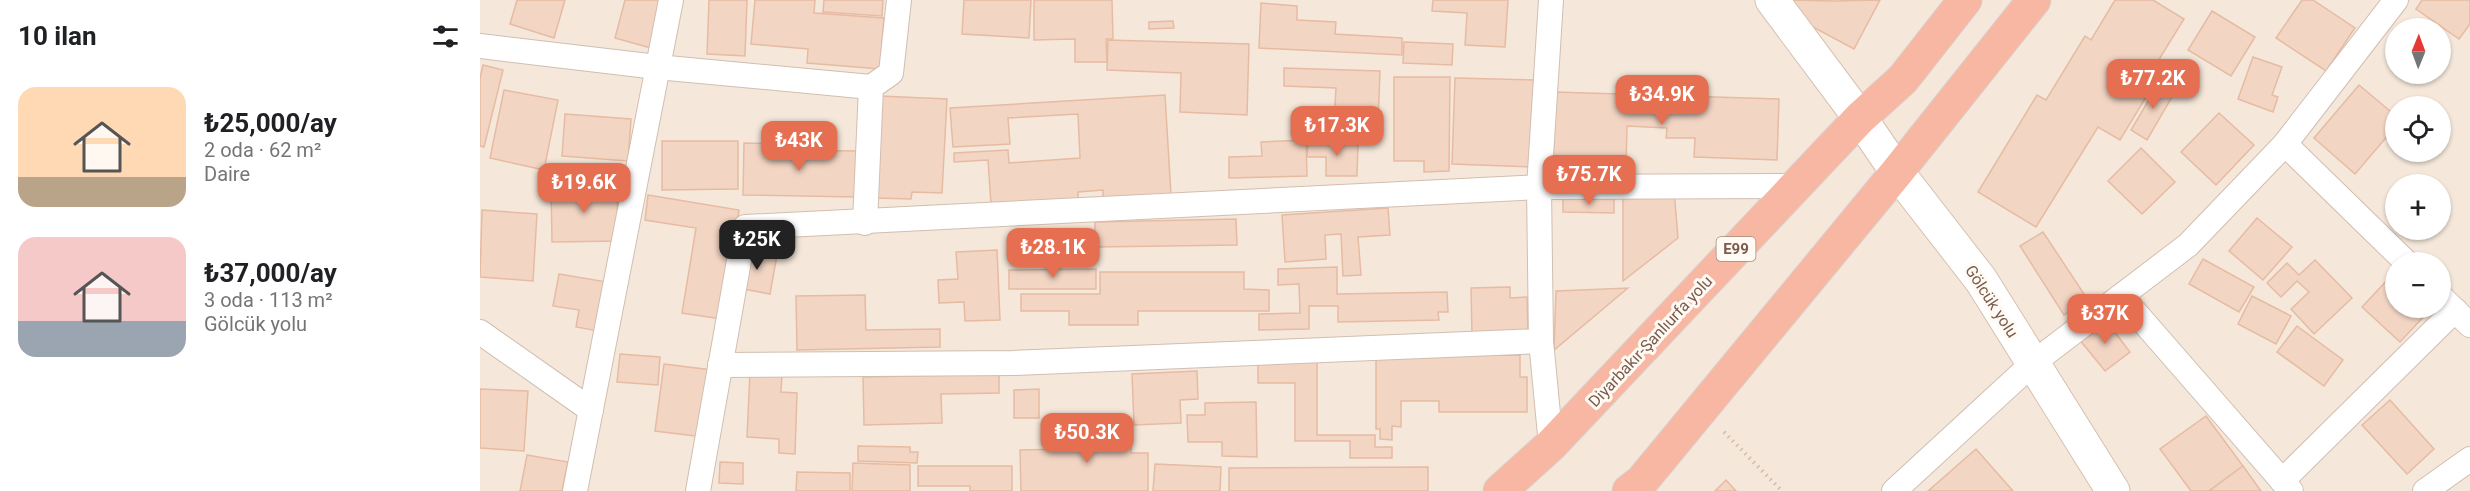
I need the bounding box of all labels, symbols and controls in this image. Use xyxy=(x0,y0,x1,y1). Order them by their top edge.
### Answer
north arrow xyxy=(2385,18,2451,84)
map controls xyxy=(2385,18,2451,318)
icon: filters xyxy=(429,20,462,53)
text: 10 ilan xyxy=(18,21,97,51)
pin: ₺77.2K xyxy=(2104,59,2202,110)
text: ₺77.2K xyxy=(2121,66,2185,90)
pin: ₺34.9K xyxy=(1613,75,1711,126)
text: ₺34.9K xyxy=(1630,82,1694,106)
button: locate xyxy=(2385,96,2451,162)
pin: ₺17.3K xyxy=(1288,106,1386,157)
text: ₺25,000/ay xyxy=(204,108,337,138)
icon: home xyxy=(66,111,138,183)
text: ₺17.3K xyxy=(1305,113,1369,137)
pin: ₺43K xyxy=(763,121,835,172)
text: ₺43K xyxy=(775,128,823,152)
text: 2 oda · 62 m² xyxy=(204,138,321,162)
pin: ₺75.7K xyxy=(1540,155,1638,206)
text: Daire xyxy=(204,162,250,186)
text: ₺75.7K xyxy=(1557,162,1621,186)
pin: ₺19.6K xyxy=(535,163,633,214)
text: ₺19.6K xyxy=(552,170,616,194)
button: + xyxy=(2385,174,2451,240)
pin: ₺25K xyxy=(721,220,793,271)
text: ₺25K xyxy=(733,227,781,251)
pin: ₺28.1K xyxy=(1004,228,1102,279)
text: ₺28.1K xyxy=(1021,235,1085,259)
road number: E99 xyxy=(1716,237,1756,261)
button: − xyxy=(2385,252,2451,318)
text: ₺37,000/ay xyxy=(204,258,337,288)
icon: home xyxy=(66,261,138,333)
street label: Gölcük yolu xyxy=(1961,262,2022,341)
street label: Diyarbakır-Şanlıurfa yolu xyxy=(1585,272,1716,411)
text: 3 oda · 113 m² xyxy=(204,288,332,312)
pin: ₺37K xyxy=(2069,294,2141,345)
text: ₺37K xyxy=(2081,301,2129,325)
text: Gölcük yolu xyxy=(204,312,307,336)
pin: ₺50.3K xyxy=(1038,413,1136,464)
text: ₺50.3K xyxy=(1055,420,1119,444)

